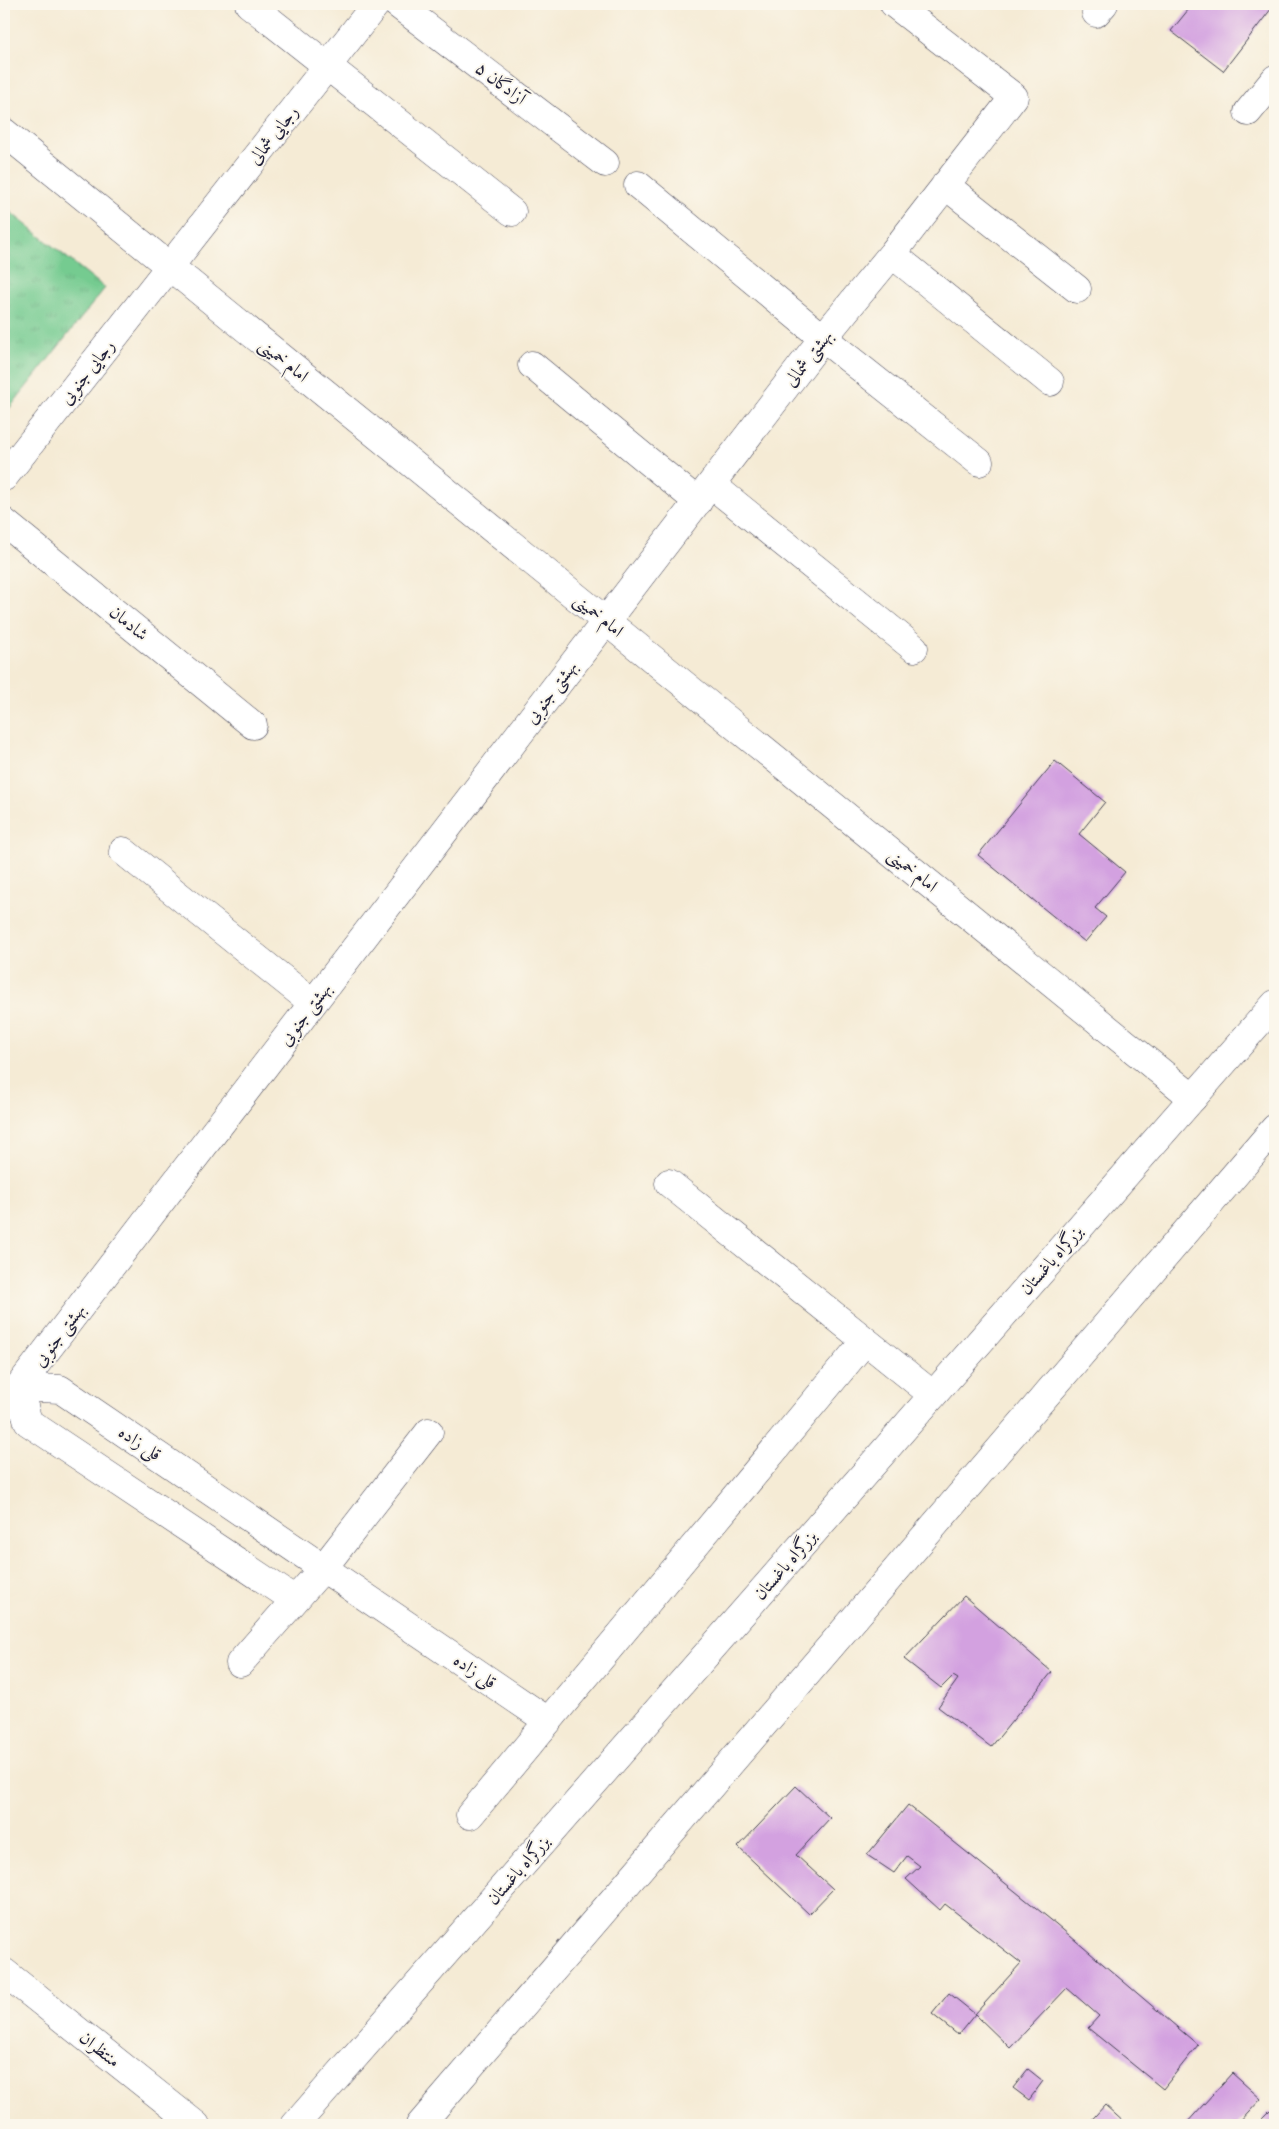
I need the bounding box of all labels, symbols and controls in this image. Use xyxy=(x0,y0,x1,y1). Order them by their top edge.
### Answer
street label: آزادگان ۵ xyxy=(471,57,533,111)
street label: رجایی شمالی xyxy=(243,101,304,170)
street label: بهشتی شمالی xyxy=(779,325,839,392)
street label: امام خمینی xyxy=(252,333,313,391)
street label: رجایی جنوبی xyxy=(55,335,121,410)
street label: امام خمینی xyxy=(567,588,628,646)
street label: شادمان xyxy=(105,601,153,645)
street label: بهشتی جنوبی xyxy=(520,656,584,729)
street label: امام خمینی xyxy=(881,843,942,901)
street label: بهشتی جنوبی xyxy=(274,978,338,1051)
street label: بزرگراه باغستان xyxy=(1014,1220,1087,1299)
street label: بهشتی جنوبی xyxy=(28,1299,92,1372)
street label: قلی زاده xyxy=(113,1421,166,1467)
street label: بزرگراه باغستان xyxy=(748,1525,821,1604)
street label: قلی زاده xyxy=(448,1649,501,1695)
street label: بزرگراه باغستان xyxy=(481,1830,554,1909)
street label: منتظران xyxy=(75,2026,125,2073)

